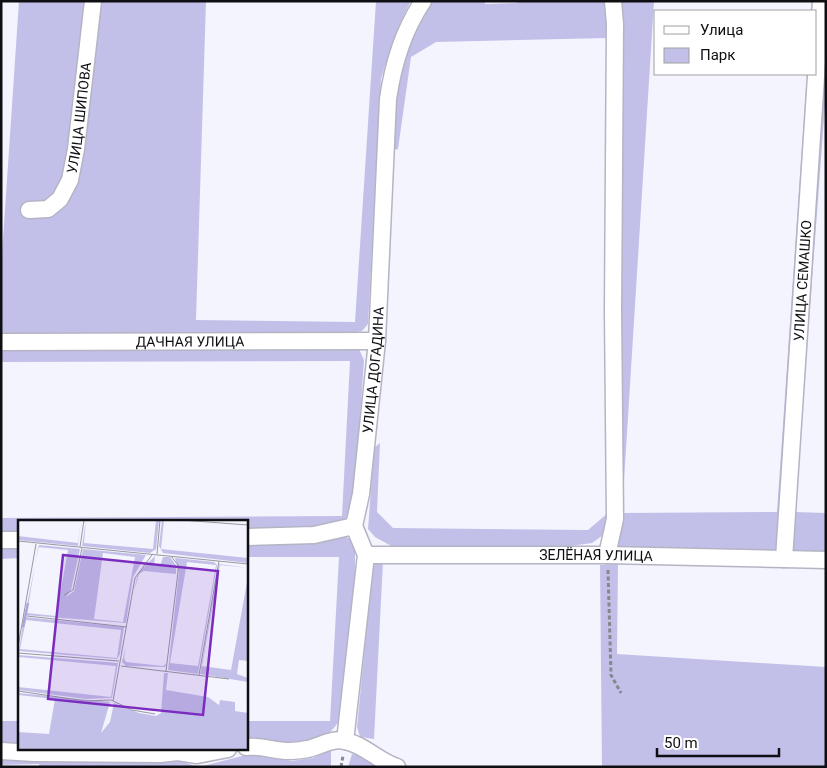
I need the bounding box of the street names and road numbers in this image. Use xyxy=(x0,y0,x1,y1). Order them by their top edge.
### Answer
street label: УЛИЦА ШИПОВА xyxy=(63,61,94,175)
street label: УЛИЦА СЕМАШКО xyxy=(790,219,814,342)
street label: УЛИЦА ДОГАДИНА xyxy=(359,306,387,434)
street label: ДАЧНАЯ УЛИЦА xyxy=(136,333,244,350)
street label: ЗЕЛЁНАЯ УЛИЦА xyxy=(539,547,653,564)

